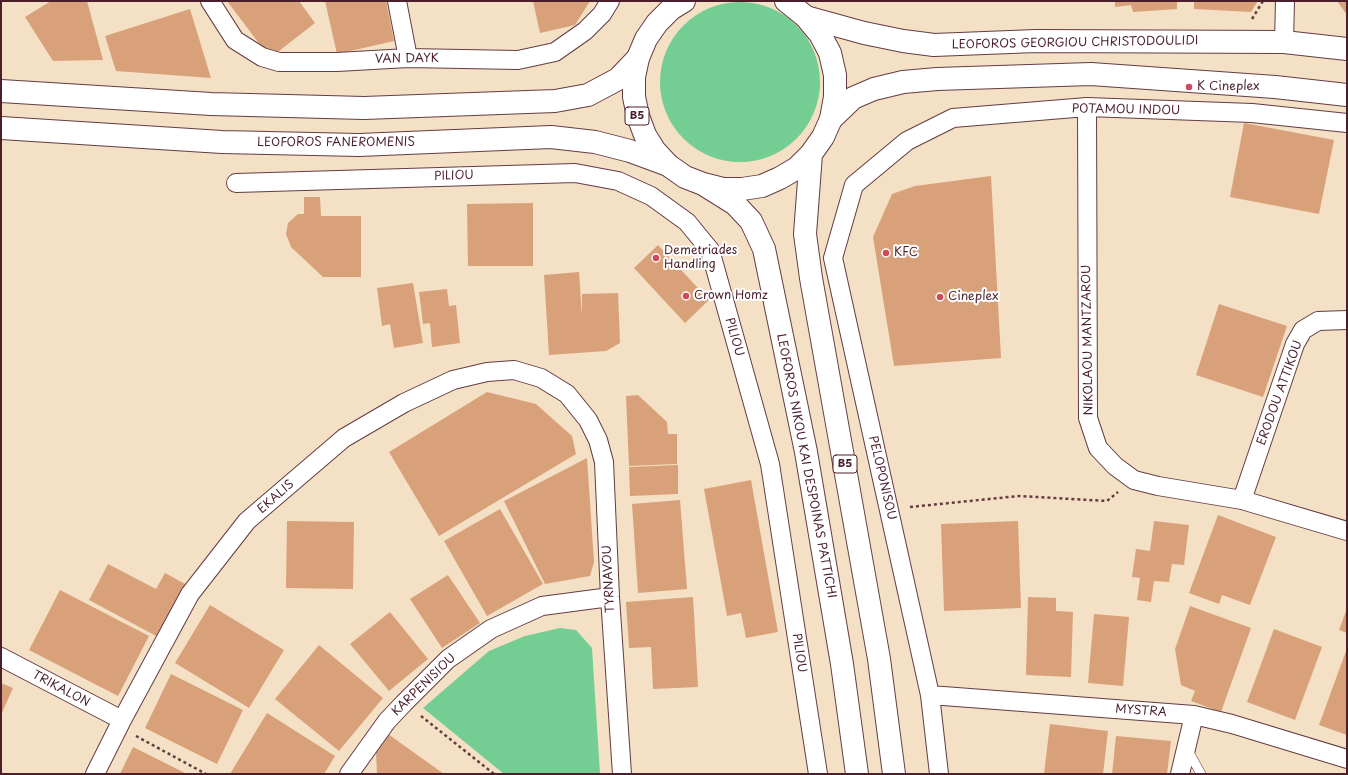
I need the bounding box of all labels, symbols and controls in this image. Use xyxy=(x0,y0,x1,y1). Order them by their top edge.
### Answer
street label: LEOFOROS GEORGIOU CHRISTODOULIDI xyxy=(952,34,1198,52)
street label: VAN DAYK xyxy=(375,51,439,67)
place label: K Cineplex xyxy=(1197,80,1260,94)
marker: K Cineplex xyxy=(1184,82,1194,92)
street label: POTAMOU INDOU xyxy=(1072,102,1180,118)
road number: B5 xyxy=(625,107,649,125)
street label: LEOFOROS FANEROMENIS xyxy=(257,136,415,150)
street label: PILIOU xyxy=(434,168,474,184)
place label: Demetriades Handling xyxy=(664,244,737,272)
place label: KFC xyxy=(894,246,918,260)
marker: KFC xyxy=(881,248,891,258)
marker: Demetriades Handling xyxy=(651,253,661,263)
street label: NIKOLAOU MANTZAROU xyxy=(1079,264,1097,416)
place label: Crown Homz xyxy=(694,289,768,303)
place label: Cineplex xyxy=(948,290,998,304)
marker: Crown Homz xyxy=(681,291,691,301)
marker: Cineplex xyxy=(935,292,945,302)
street label: PILIOU xyxy=(722,316,746,358)
street label: LEOFOROS NIKOU KAI DESPOINAS PATTICHI xyxy=(773,332,839,600)
street label: ERODOU ATTIKOU xyxy=(1254,339,1306,447)
street label: PELOPONISOU xyxy=(865,434,899,522)
road number: B5 xyxy=(833,455,857,473)
street label: EKALIS xyxy=(255,477,297,517)
street label: TYRNAVOU xyxy=(600,545,618,613)
street label: PILIOU xyxy=(789,632,809,674)
street label: KARPENISIOU xyxy=(389,651,459,719)
street label: TRIKALON xyxy=(30,668,92,710)
street label: MYSTRA xyxy=(1115,702,1167,720)

